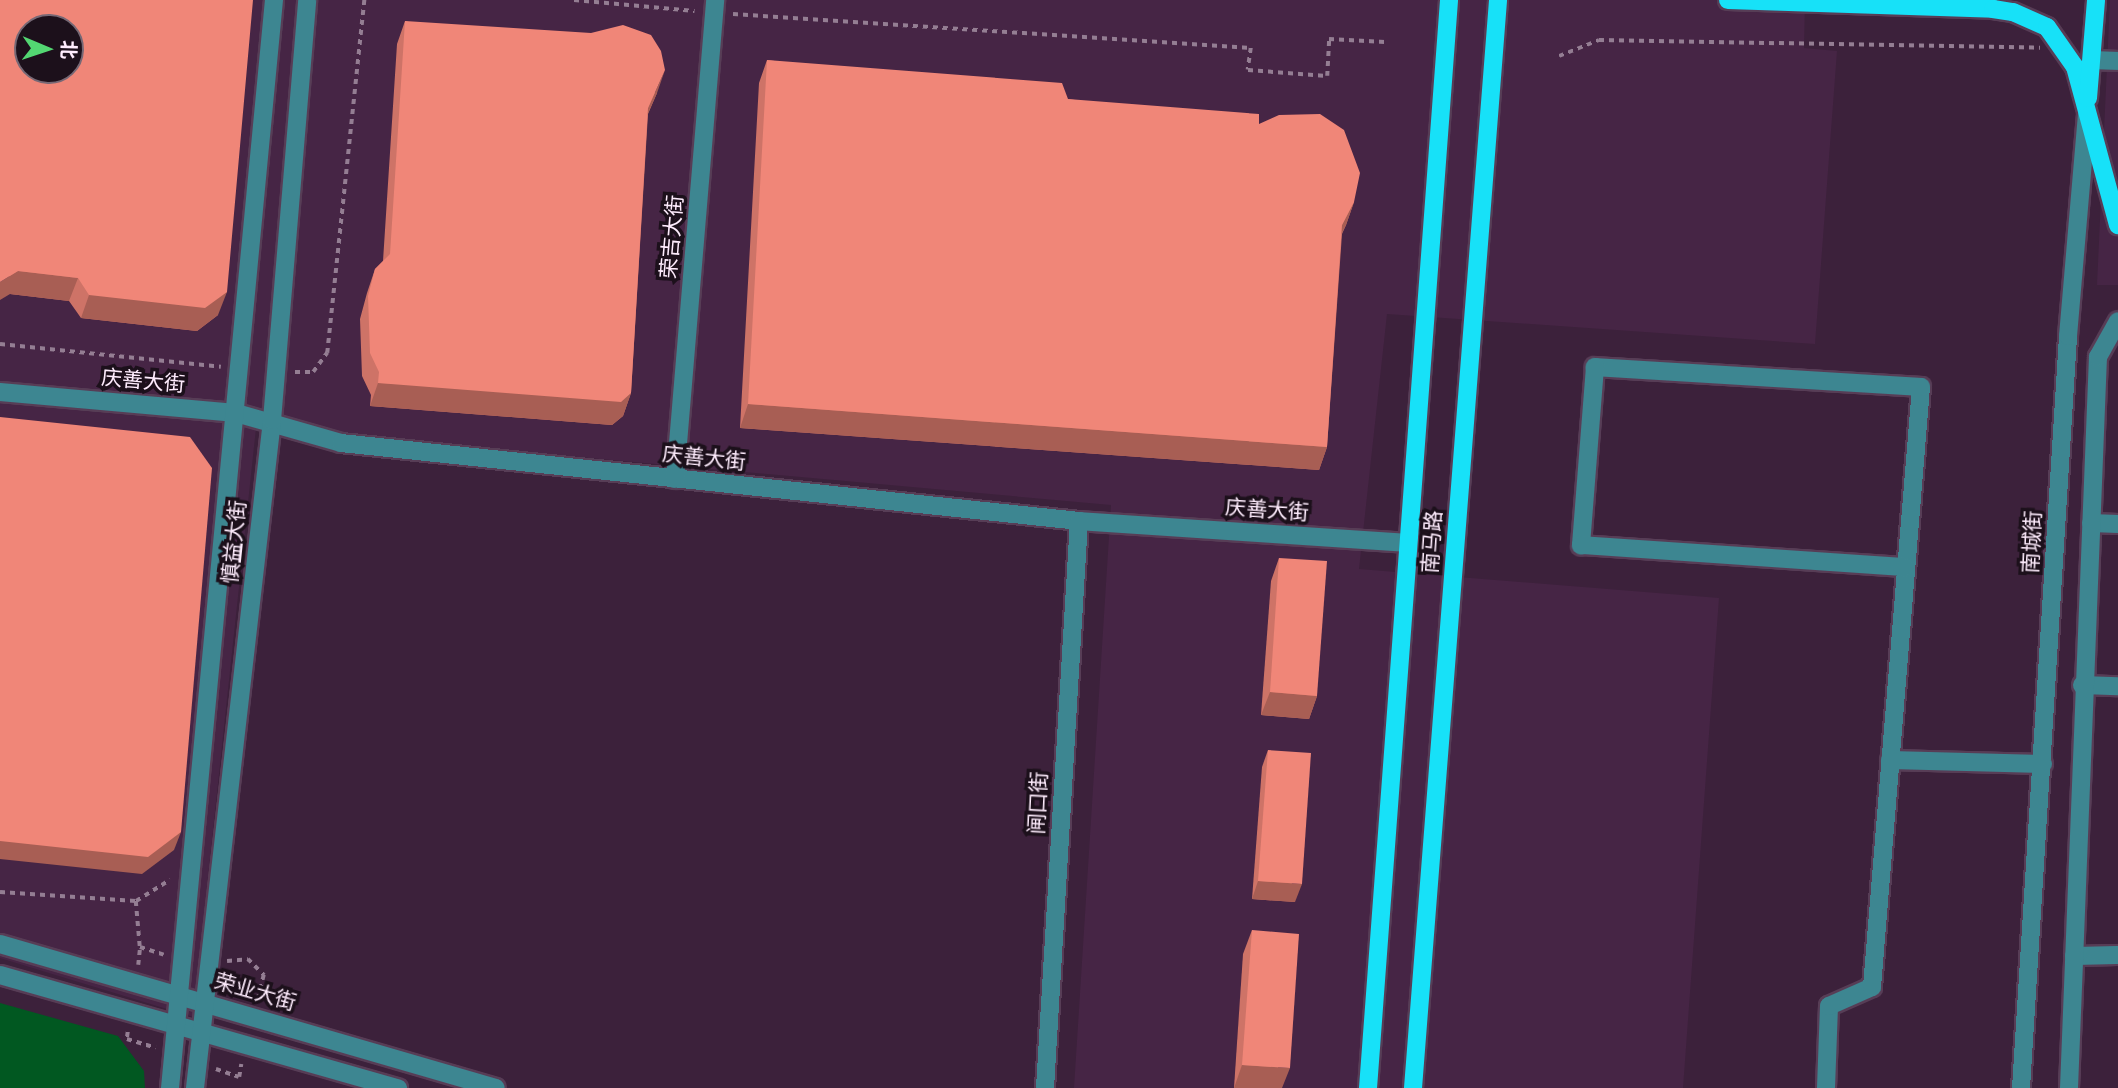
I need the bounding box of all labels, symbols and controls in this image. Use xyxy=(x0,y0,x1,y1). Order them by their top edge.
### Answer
north arrow xyxy=(14,14,84,84)
text: 北 xyxy=(57,40,79,60)
street label: 荣吉大街 xyxy=(657,194,689,280)
street label: 庆善大街 xyxy=(100,366,186,398)
street label: 庆善大街 xyxy=(661,442,747,476)
street label: 庆善大街 xyxy=(1224,496,1310,526)
street label: 慎益大街 xyxy=(218,499,252,585)
street label: 南马路 xyxy=(1418,510,1448,574)
street label: 南城街 xyxy=(2019,510,2047,574)
street label: 闸口街 xyxy=(1025,771,1053,835)
street label: 荣业大街 xyxy=(211,969,299,1017)

